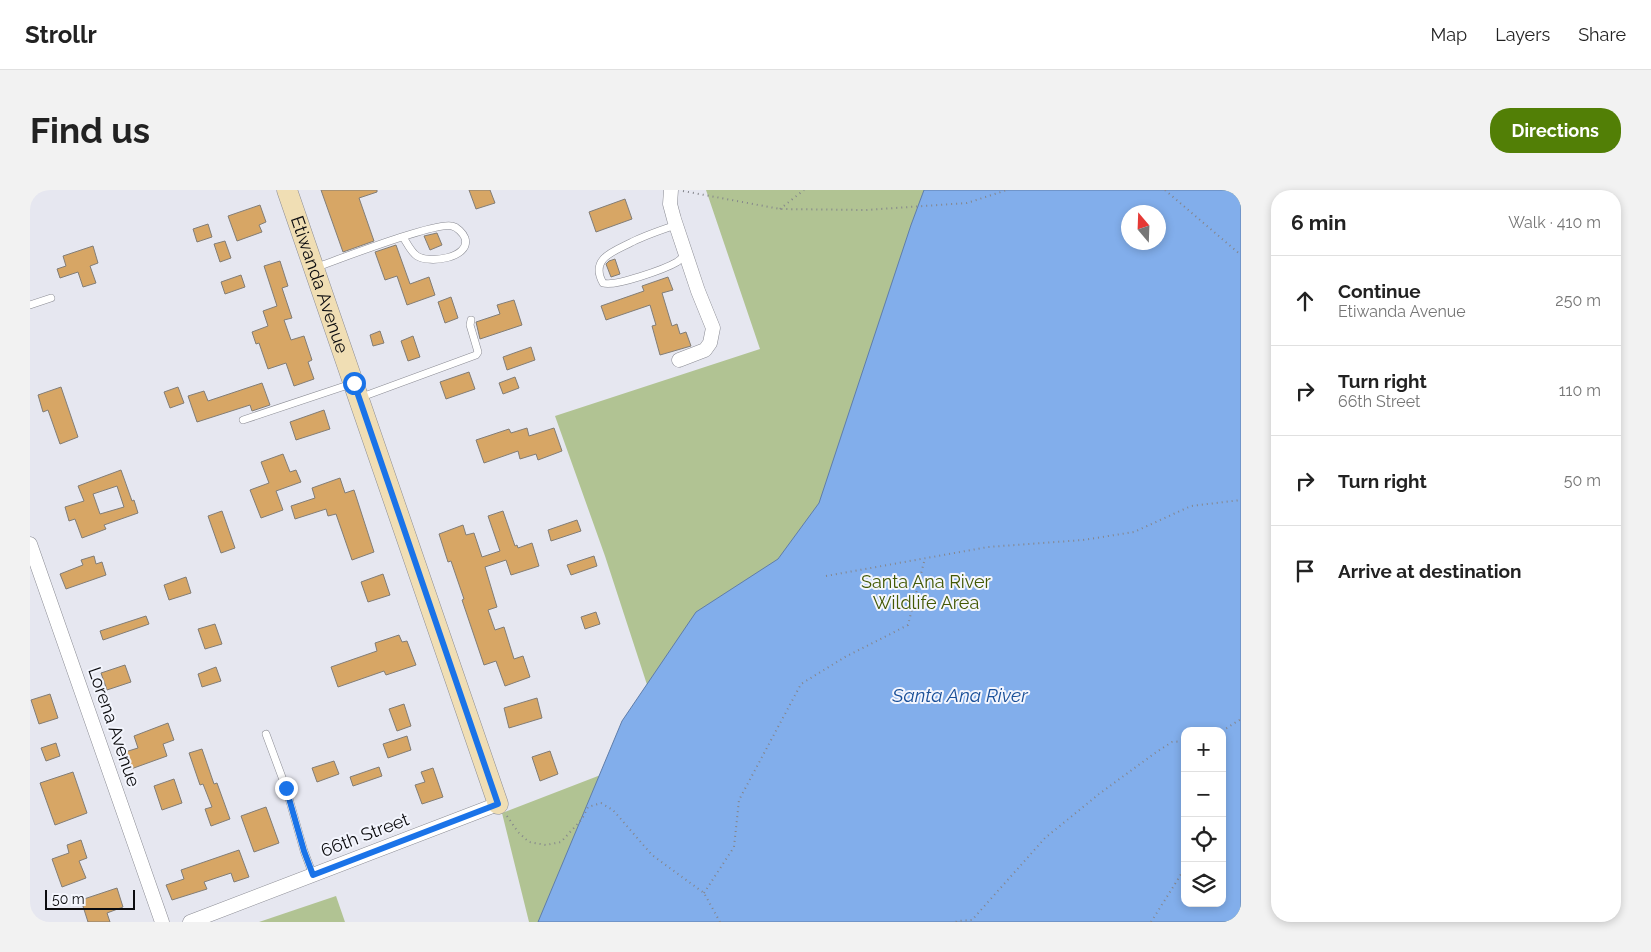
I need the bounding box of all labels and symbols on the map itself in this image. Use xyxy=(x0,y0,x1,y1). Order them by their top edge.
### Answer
north arrow xyxy=(1121,205,1166,250)
street label: Etiwanda Avenue xyxy=(287,213,353,356)
route start xyxy=(343,372,366,395)
park label: Santa Ana River Wildlife Area xyxy=(861,571,992,613)
street label: Lorena Avenue xyxy=(84,664,145,790)
water label: Santa Ana River xyxy=(891,684,1029,706)
route end xyxy=(275,777,298,800)
street label: 66th Street xyxy=(318,808,412,861)
scale bar xyxy=(45,887,135,910)

